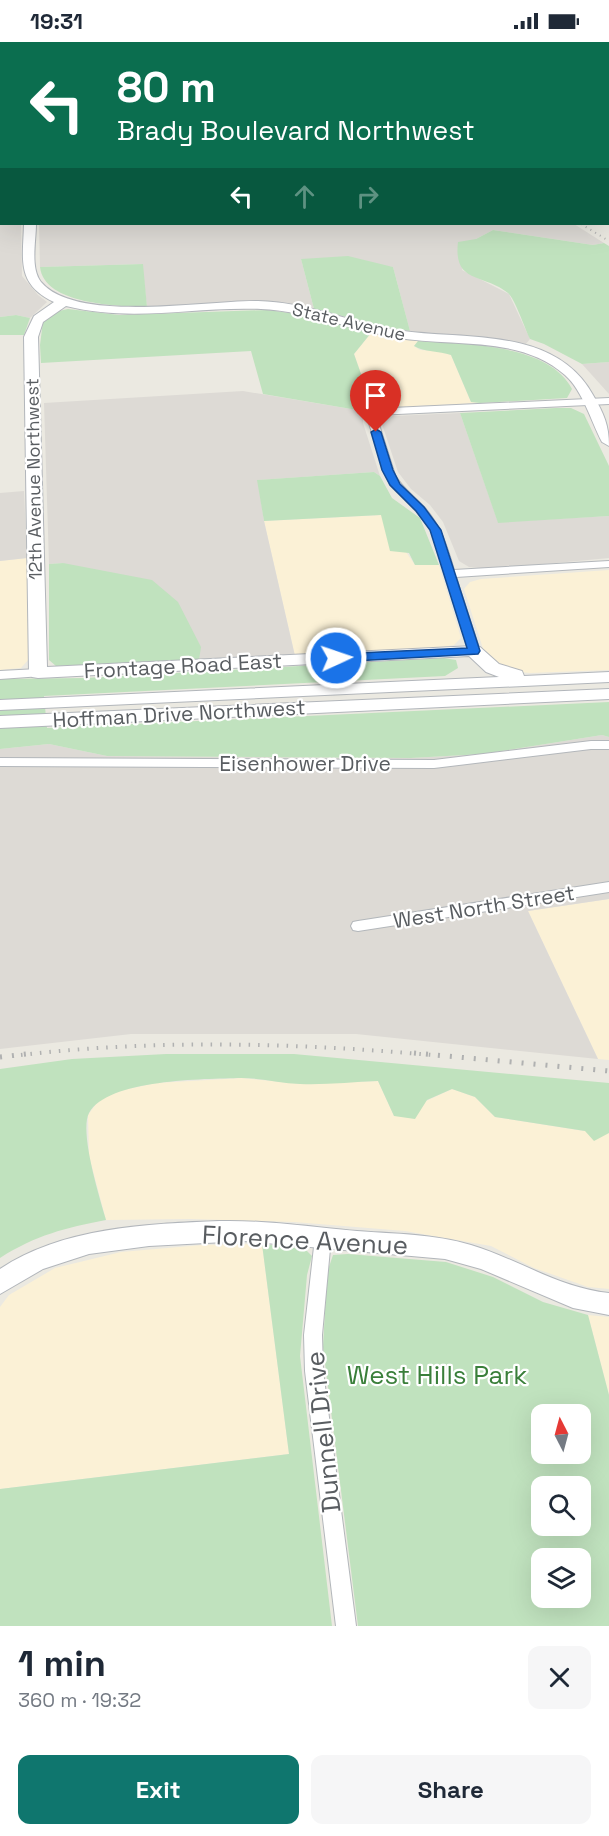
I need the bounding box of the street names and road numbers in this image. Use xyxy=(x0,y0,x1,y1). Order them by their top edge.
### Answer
street label: State Avenue xyxy=(290,297,408,346)
street label: 12th Avenue Northwest xyxy=(20,378,47,580)
street label: Frontage Road East xyxy=(83,647,283,684)
street label: Hoffman Drive Northwest xyxy=(52,693,306,734)
street label: Eisenhower Drive xyxy=(219,750,391,777)
street label: West North Street xyxy=(391,879,577,934)
street label: Florence Avenue xyxy=(201,1218,409,1262)
street label: Dunnell Drive xyxy=(298,1350,348,1514)

